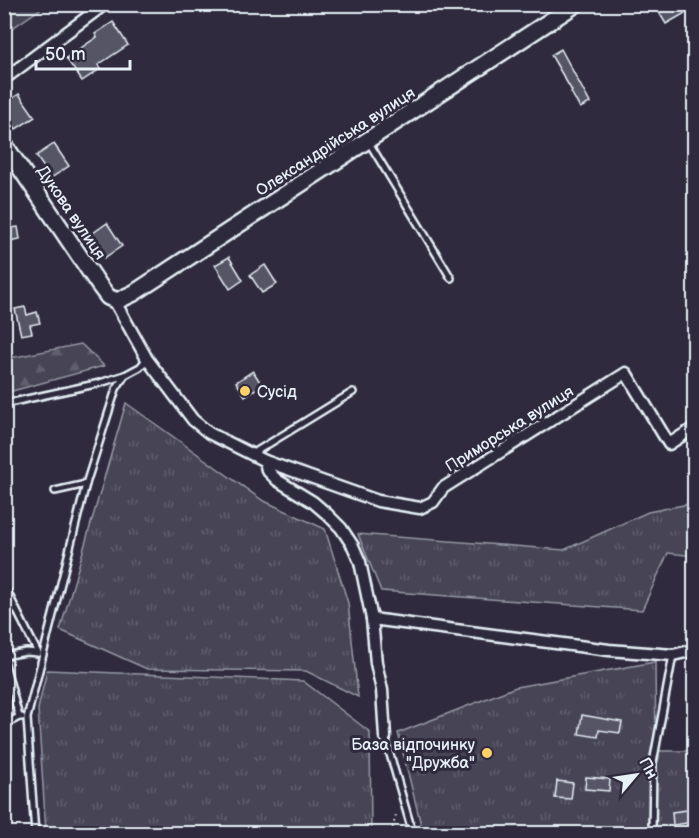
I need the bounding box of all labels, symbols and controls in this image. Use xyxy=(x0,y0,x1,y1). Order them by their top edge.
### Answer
scale bar xyxy=(36,33,130,71)
text: 50 m xyxy=(45,44,86,65)
street label: Олександрійська вулиця xyxy=(253,84,419,201)
street label: Дукова вулиця xyxy=(32,162,109,264)
street label: Приморська вулиця xyxy=(442,382,578,476)
place label: Сусід xyxy=(257,383,297,402)
marker: Сусід xyxy=(238,384,252,398)
place label: База відпочинку "Дружба" xyxy=(351,736,476,773)
north arrow xyxy=(606,745,666,805)
marker: База відпочинку "Дружба" xyxy=(480,746,494,760)
text: Пн xyxy=(634,755,661,782)

